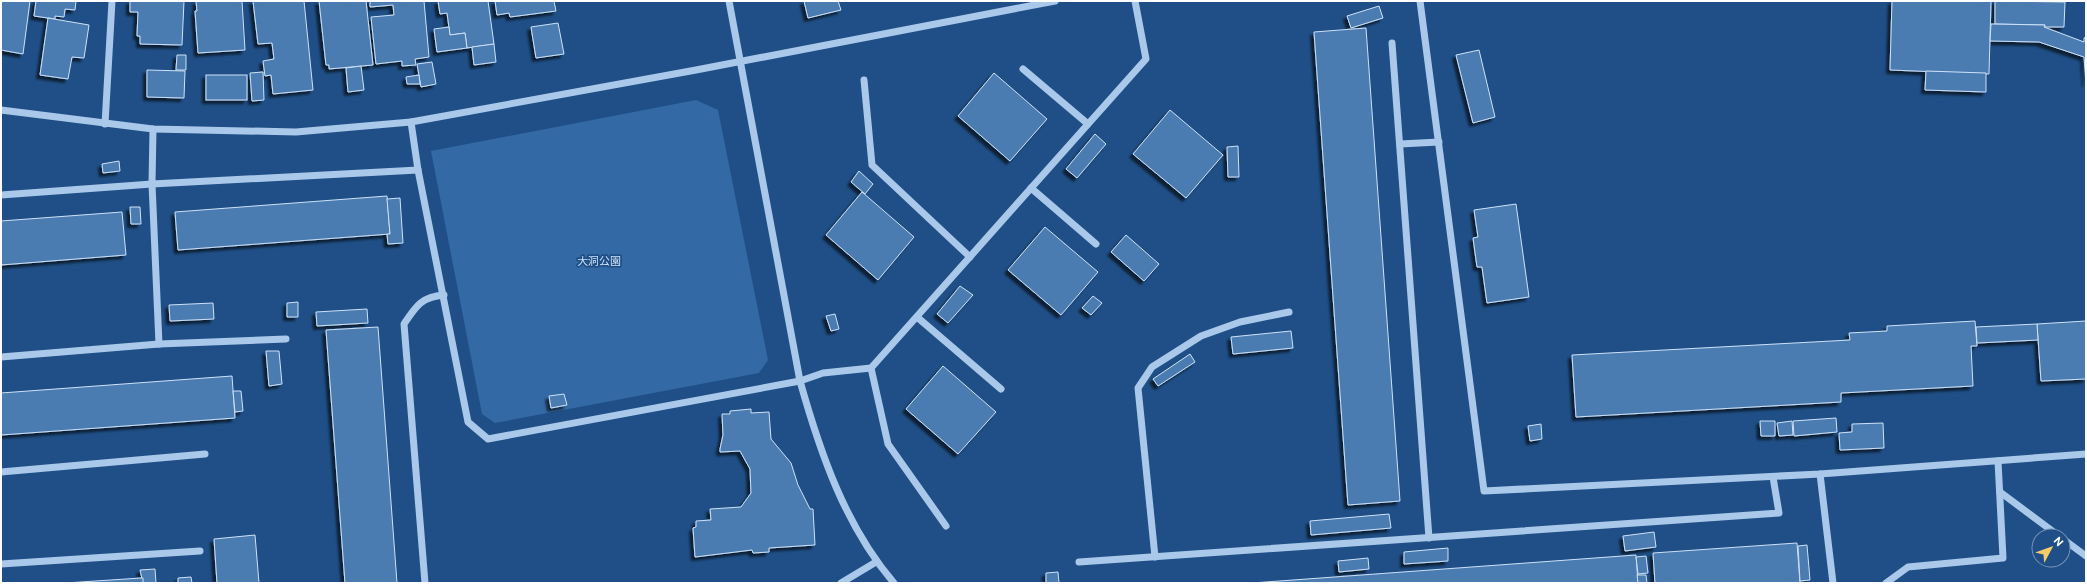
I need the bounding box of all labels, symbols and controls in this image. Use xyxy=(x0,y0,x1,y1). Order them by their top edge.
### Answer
park label: 大洞公園 xyxy=(577,254,621,268)
north arrow xyxy=(2031,528,2071,568)
text: N xyxy=(2051,534,2066,549)

